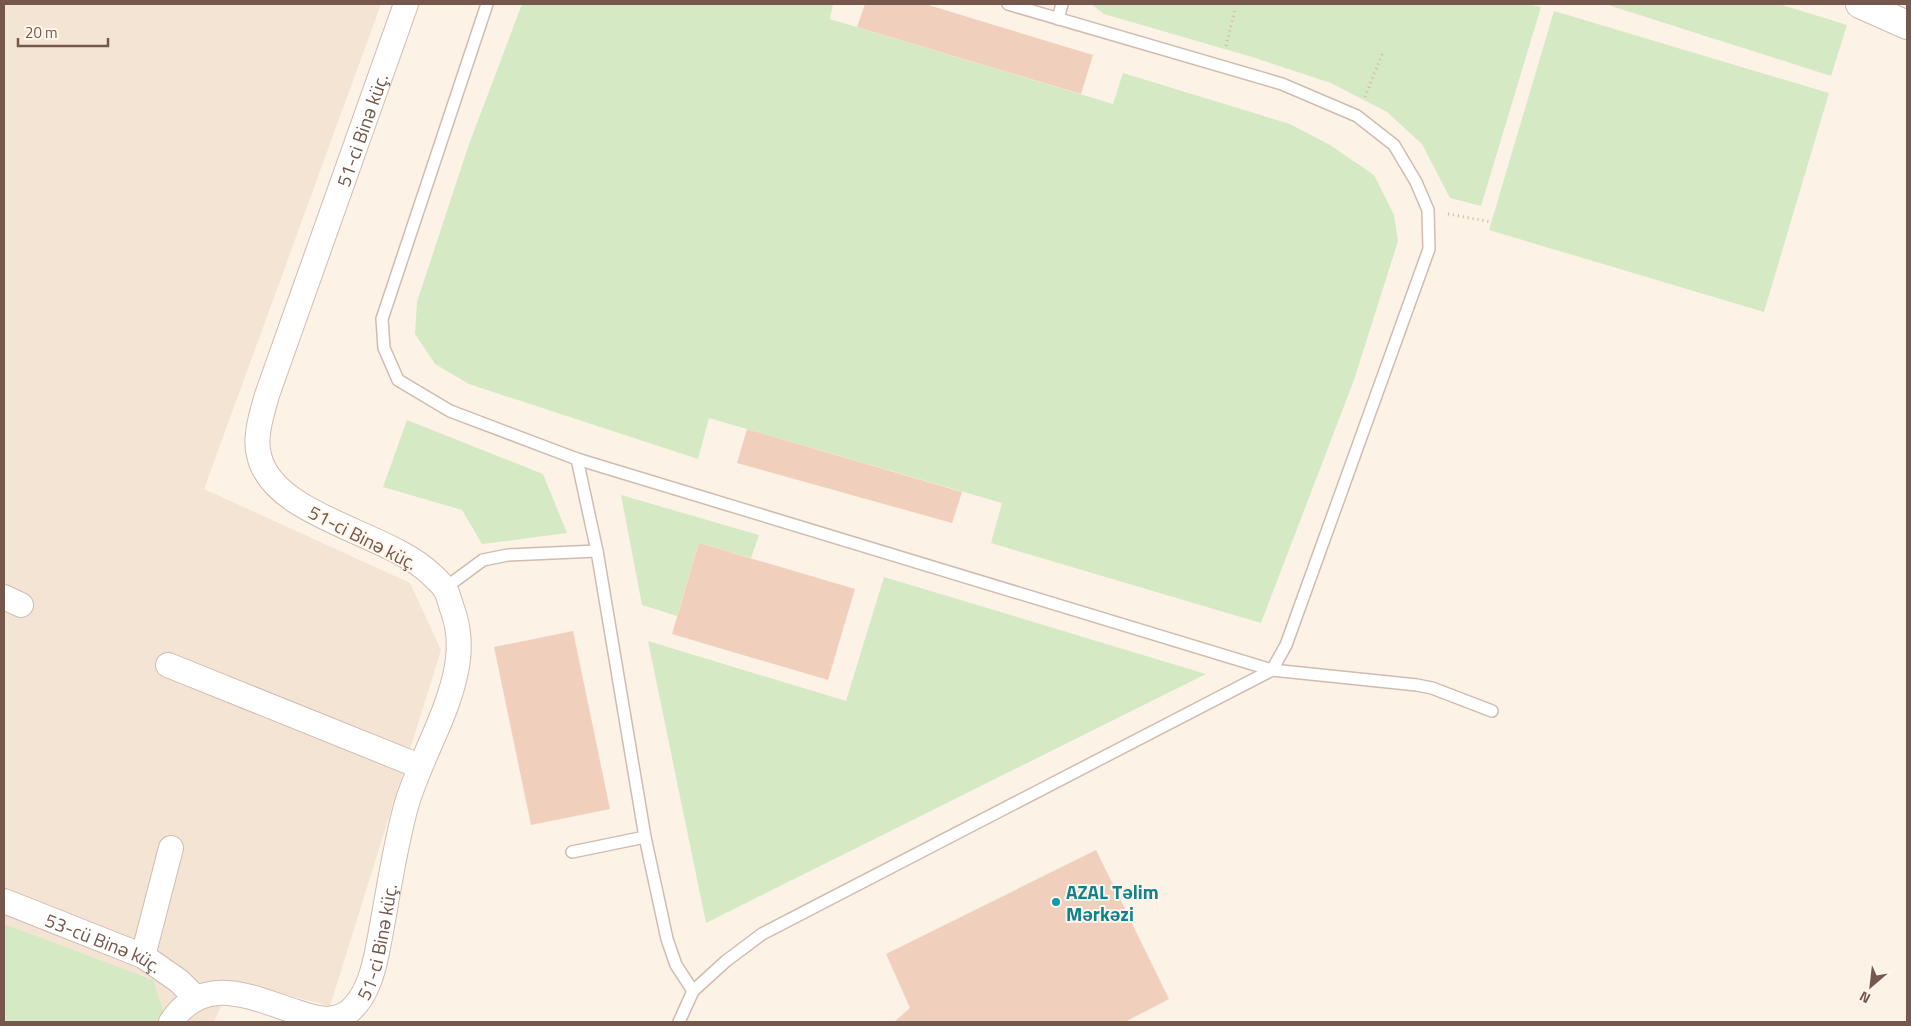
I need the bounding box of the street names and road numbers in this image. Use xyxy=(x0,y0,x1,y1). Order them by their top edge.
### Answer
street label: 51-ci Binə küç. xyxy=(328,69,395,191)
street label: 51-ci Binə küç. xyxy=(304,497,422,577)
street label: 51-ci Binə küç. xyxy=(348,881,404,1005)
street label: 53-cü Binə küç. xyxy=(41,904,168,980)

